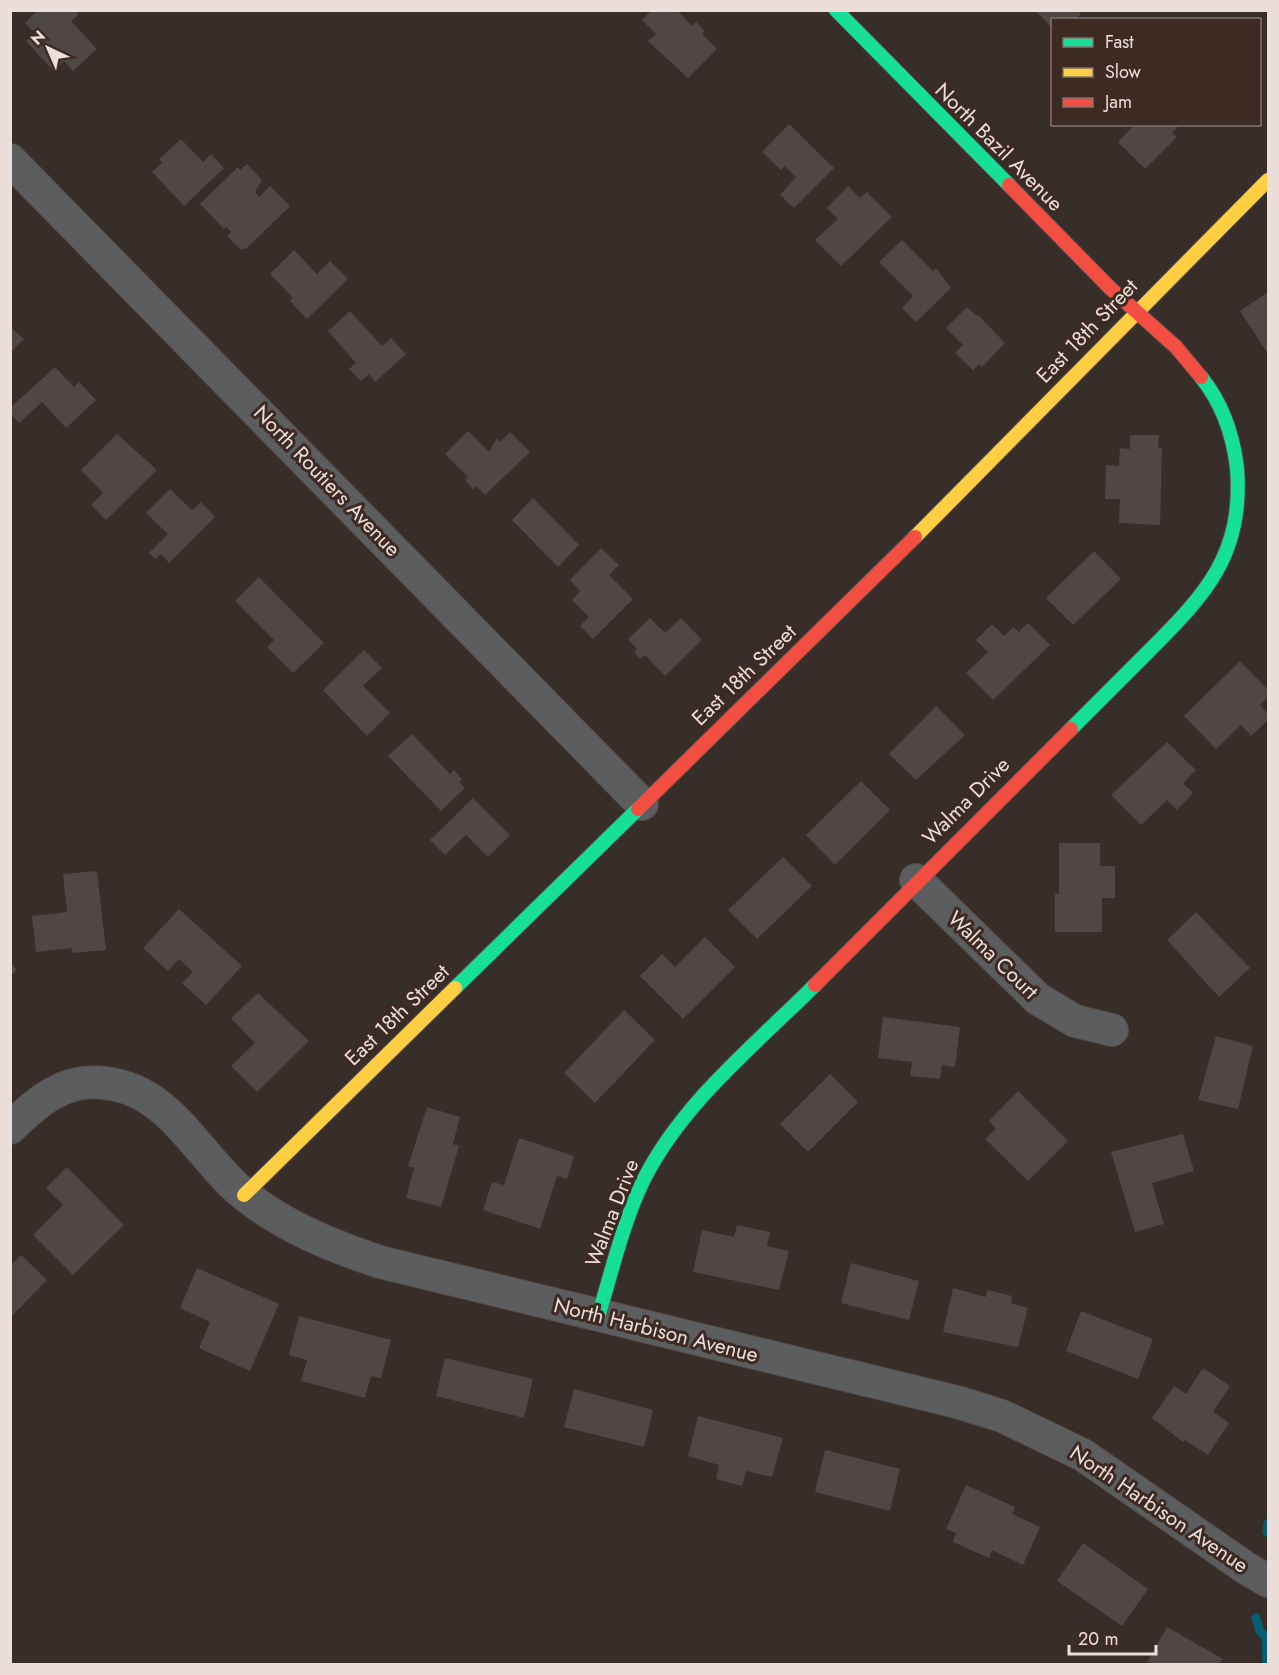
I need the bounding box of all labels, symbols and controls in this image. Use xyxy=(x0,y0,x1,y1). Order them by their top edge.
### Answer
north arrow xyxy=(18,18,78,78)
legend xyxy=(1051,18,1261,126)
text: N xyxy=(25,25,50,50)
text: Fast xyxy=(1105,29,1134,55)
text: Slow xyxy=(1105,59,1142,85)
street label: North Bazil Avenue xyxy=(928,76,1070,218)
text: Jam xyxy=(1103,89,1132,115)
street label: East 18th Street xyxy=(1029,272,1145,390)
street label: North Routiers Avenue xyxy=(247,399,407,564)
street label: East 18th Street xyxy=(685,617,803,733)
street label: Walma Drive xyxy=(915,750,1017,852)
street label: Walma Court xyxy=(941,904,1045,1006)
street label: East 18th Street xyxy=(338,957,456,1073)
street label: Walma Drive xyxy=(578,1155,646,1271)
street label: North Harbison Avenue xyxy=(551,1290,762,1370)
street label: North Harbison Avenue xyxy=(1064,1438,1254,1580)
scale bar xyxy=(1069,1618,1156,1656)
text: 20 m xyxy=(1078,1626,1118,1652)

